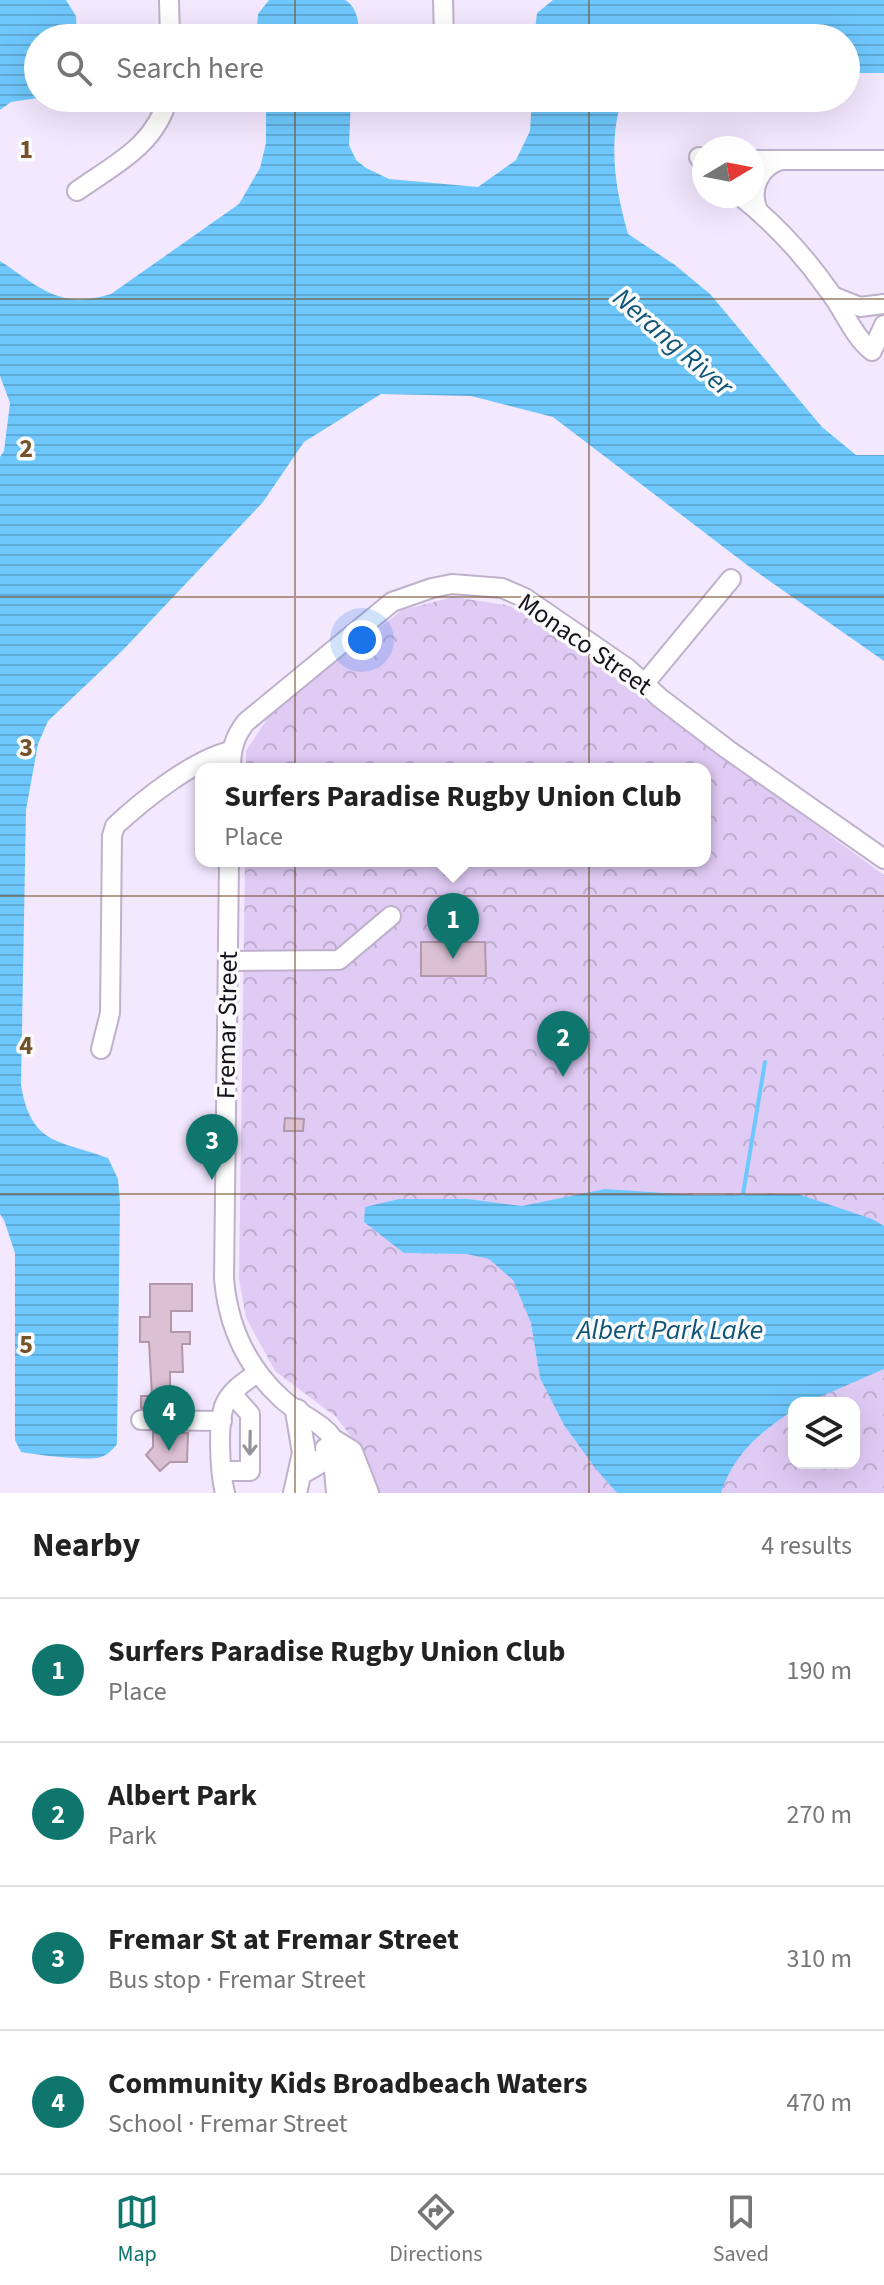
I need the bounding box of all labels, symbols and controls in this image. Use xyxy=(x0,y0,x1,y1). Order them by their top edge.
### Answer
search box xyxy=(24,24,860,112)
icon: search xyxy=(52,46,96,90)
text: Search here xyxy=(116,47,264,90)
text: 1 xyxy=(19,131,33,168)
north arrow xyxy=(692,136,764,208)
water label: Nerang River xyxy=(604,278,743,407)
text: 2 xyxy=(19,430,33,467)
street label: Monaco Street xyxy=(510,584,660,704)
your location xyxy=(342,620,382,660)
text: 3 xyxy=(19,729,33,766)
popup xyxy=(195,763,711,867)
text: Surfers Paradise Rugby Union Club xyxy=(224,775,682,818)
text: Place xyxy=(224,818,283,855)
pin: 1 xyxy=(427,893,479,959)
street label: Fremar Street xyxy=(207,950,247,1099)
pin: 2 xyxy=(537,1011,589,1077)
text: 4 xyxy=(19,1027,33,1064)
pin: 3 xyxy=(186,1114,238,1180)
water label: Albert Park Lake xyxy=(575,1310,763,1350)
text: 5 xyxy=(19,1326,33,1363)
pin: 4 xyxy=(143,1385,195,1451)
map controls xyxy=(788,1397,860,1469)
button: layers xyxy=(788,1397,860,1469)
one-way arrow xyxy=(242,1429,258,1456)
text: Nearby xyxy=(32,1521,140,1570)
text: 4 results xyxy=(761,1527,852,1564)
text: Surfers Paradise Rugby Union Club xyxy=(108,1630,566,1673)
text: 1 xyxy=(51,1652,65,1689)
text: 190 m xyxy=(786,1652,852,1689)
text: Place xyxy=(108,1673,167,1710)
text: Albert Park xyxy=(108,1774,257,1817)
text: 2 xyxy=(51,1796,65,1833)
text: 270 m xyxy=(786,1796,852,1833)
text: Park xyxy=(108,1817,157,1854)
text: Fremar St at Fremar Street xyxy=(108,1918,459,1961)
text: 3 xyxy=(51,1940,65,1977)
text: 310 m xyxy=(786,1940,852,1977)
text: Bus stop · Fremar Street xyxy=(108,1961,366,1998)
text: Community Kids Broadbeach Waters xyxy=(108,2062,588,2105)
text: 4 xyxy=(51,2084,65,2121)
text: 470 m xyxy=(786,2084,852,2121)
text: School · Fremar Street xyxy=(108,2105,348,2142)
tab: Map xyxy=(115,2190,159,2270)
tab: Directions xyxy=(389,2190,482,2270)
tab: Saved xyxy=(713,2190,769,2270)

